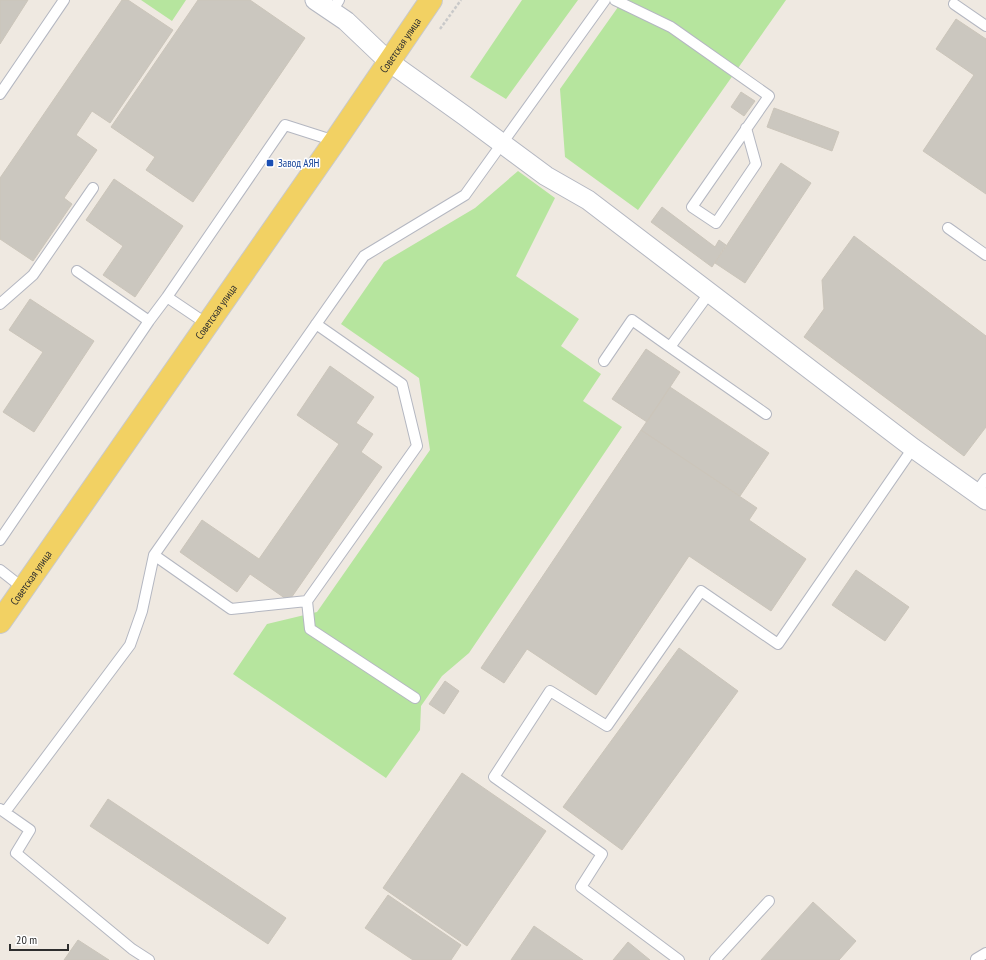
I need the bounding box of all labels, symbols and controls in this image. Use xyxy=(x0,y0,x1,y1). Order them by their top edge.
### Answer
street label: Советская улица xyxy=(377,15,424,75)
place label: Завод АЯН xyxy=(278,156,319,170)
marker: Завод АЯН xyxy=(265,158,275,168)
street label: Советская улица xyxy=(192,282,240,342)
street label: Советская улица xyxy=(7,548,55,608)
scale bar xyxy=(10,926,68,952)
text: 20 m xyxy=(16,932,37,947)

